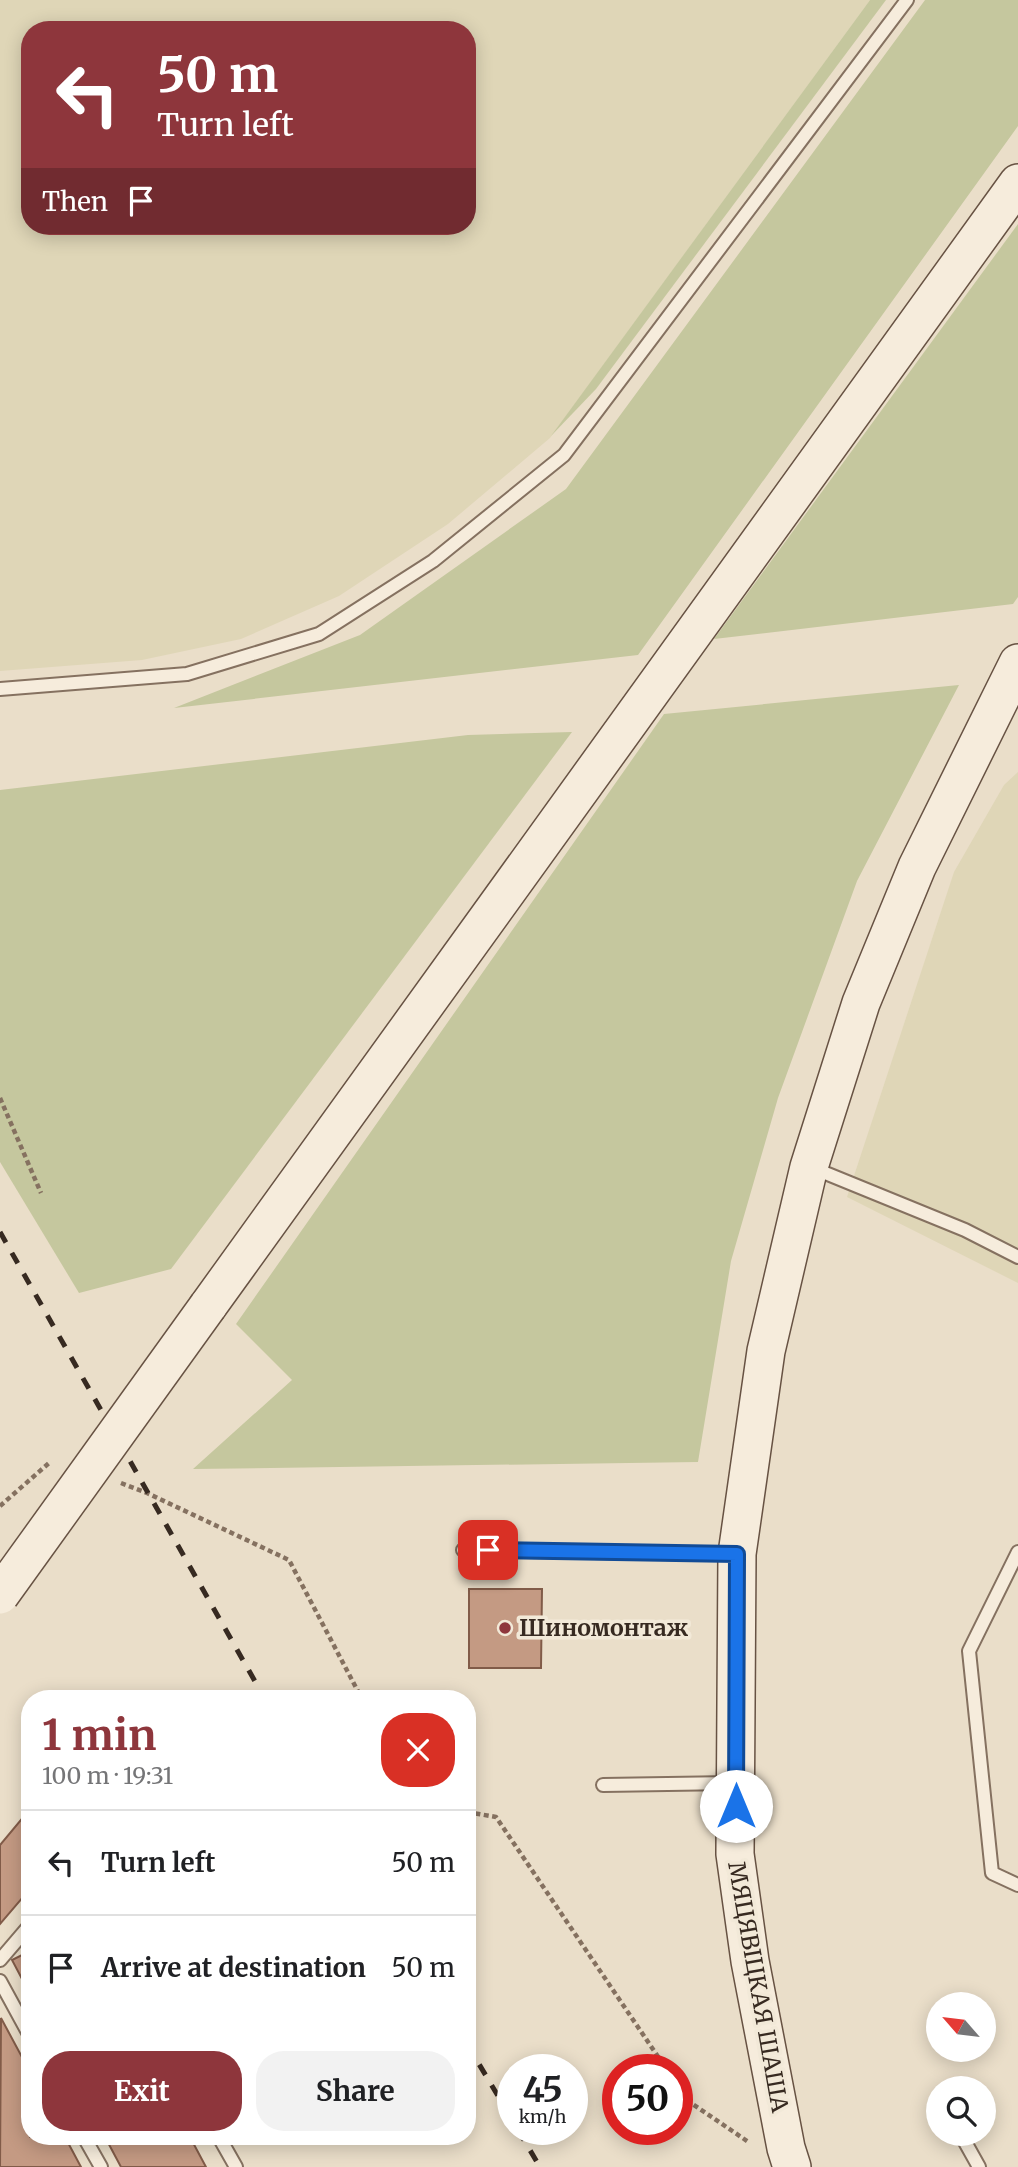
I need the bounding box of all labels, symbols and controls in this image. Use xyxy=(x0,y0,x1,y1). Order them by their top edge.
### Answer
text: 50 m xyxy=(157,44,278,105)
icon: left xyxy=(42,49,133,140)
text: Turn left xyxy=(157,105,294,145)
icon: arrive xyxy=(122,182,160,220)
text: Then xyxy=(42,185,108,218)
pin xyxy=(458,1520,518,1580)
icon: arrive xyxy=(469,1531,507,1569)
place label: Шиномонтаж xyxy=(519,1613,688,1642)
marker: Шиномонтаж xyxy=(497,1620,513,1636)
text: 1 min xyxy=(42,1709,156,1761)
button: close xyxy=(381,1713,455,1787)
text: 100 m · 19:31 xyxy=(42,1761,173,1790)
position arrow xyxy=(699,1769,773,1843)
icon: left xyxy=(42,1844,80,1882)
text: Turn left xyxy=(101,1846,215,1879)
text: 50 m xyxy=(391,1846,455,1879)
street label: МЯЦЯВІЦКАЯ ШАША xyxy=(722,1859,795,2115)
icon: arrive xyxy=(42,1949,80,1987)
text: Arrive at destination xyxy=(101,1951,366,1984)
text: 50 m xyxy=(391,1951,455,1984)
north arrow xyxy=(926,1992,996,2062)
map controls xyxy=(926,1992,996,2146)
button: Exit xyxy=(42,2051,242,2131)
button: Share xyxy=(256,2051,455,2131)
speed limit sign: 50 xyxy=(602,2054,693,2145)
text: 45 xyxy=(522,2068,563,2112)
button: search xyxy=(926,2076,996,2146)
text: km/h xyxy=(519,2105,566,2128)

